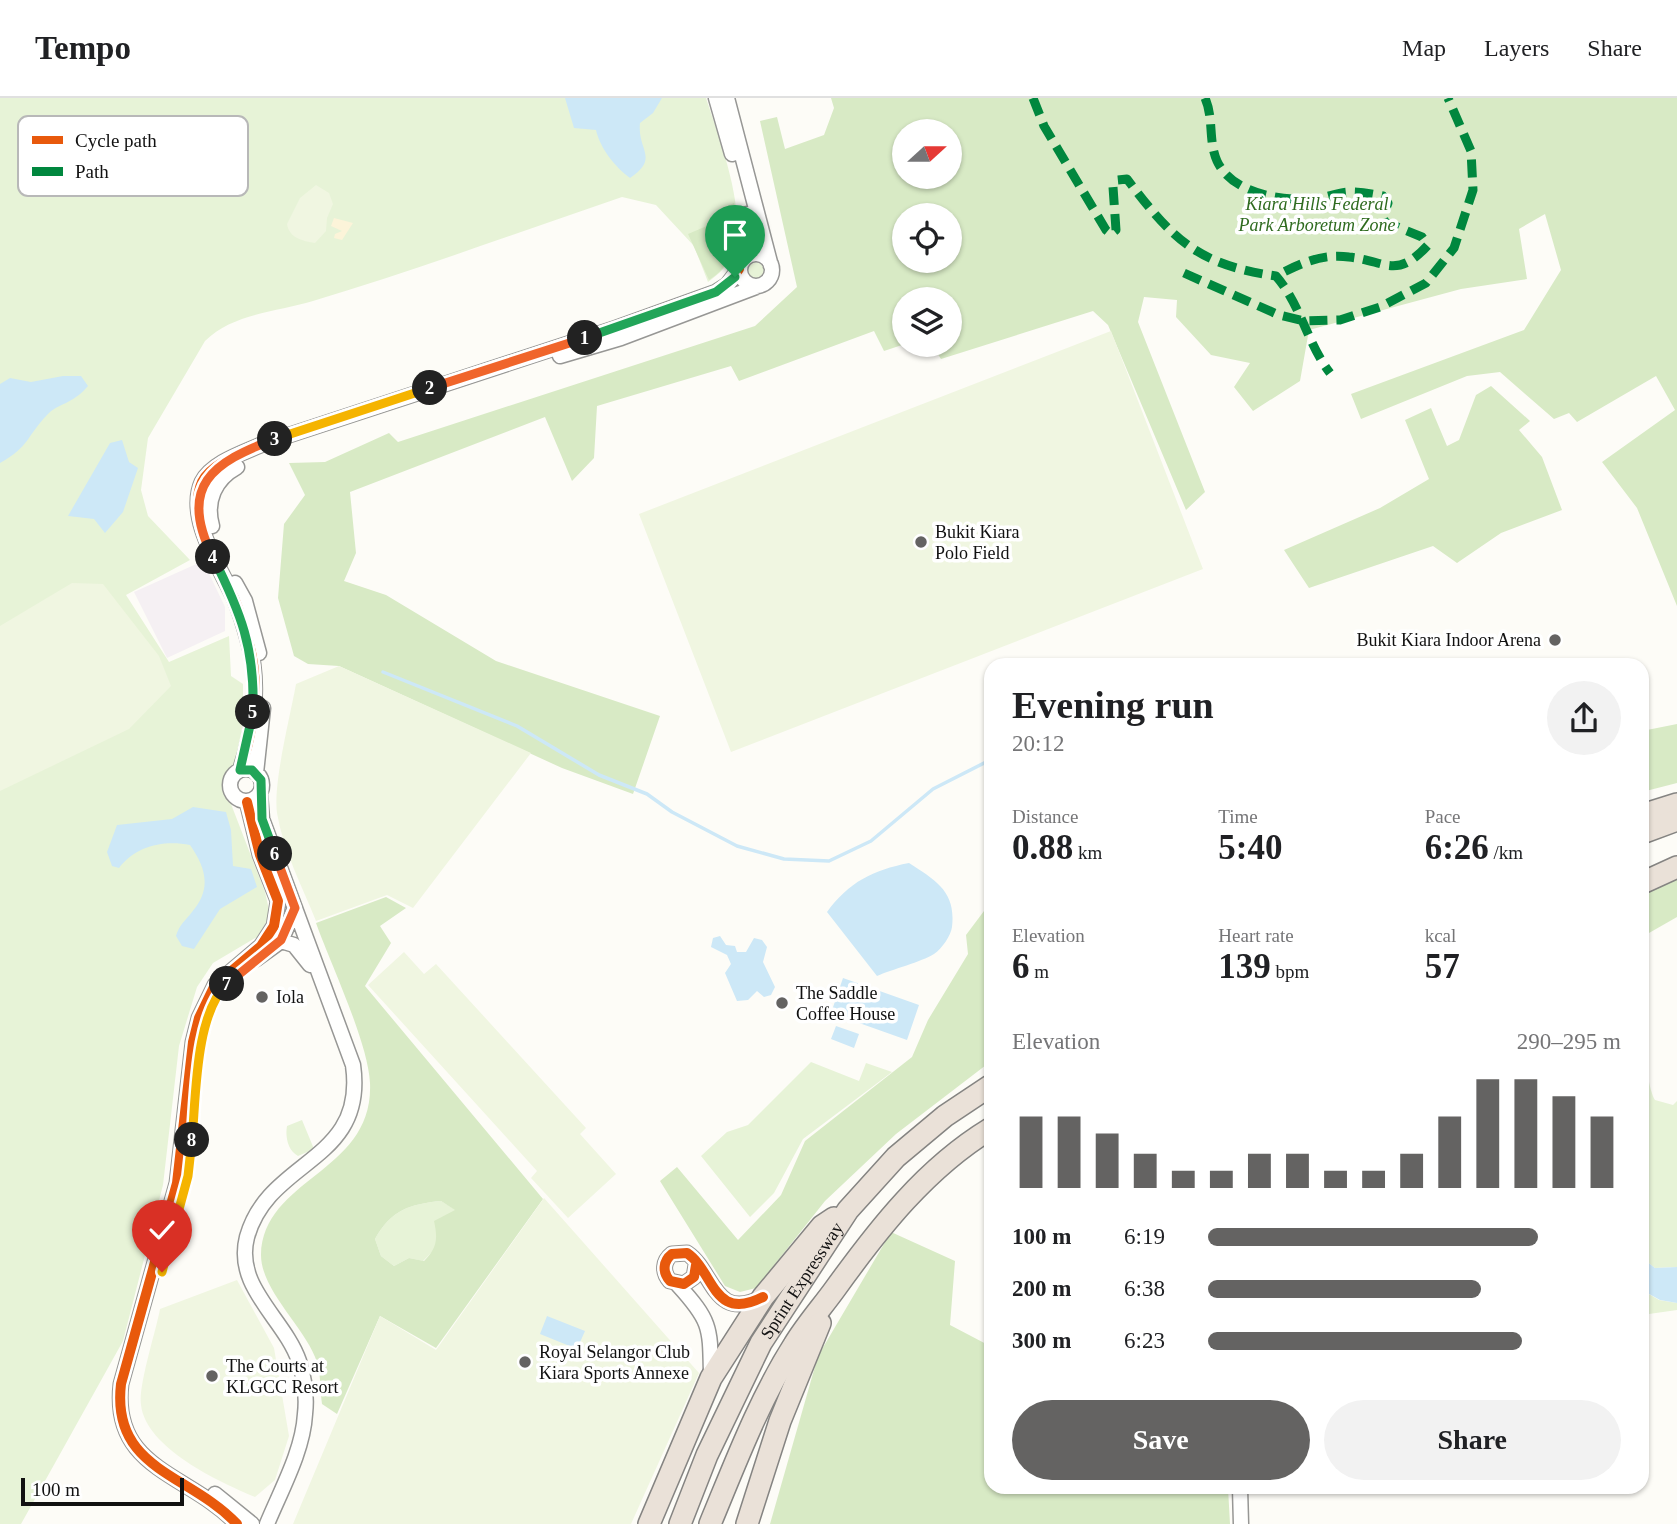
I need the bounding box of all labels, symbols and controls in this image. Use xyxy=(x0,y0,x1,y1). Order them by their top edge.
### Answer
text: Tempo xyxy=(35,30,131,66)
text: Map xyxy=(1402,35,1446,61)
text: Layers xyxy=(1484,35,1549,61)
text: Share xyxy=(1587,35,1642,61)
legend xyxy=(18,116,248,196)
north arrow xyxy=(892,119,962,189)
map controls xyxy=(892,119,962,357)
text: Cycle path xyxy=(75,130,157,151)
text: Path xyxy=(75,161,109,182)
park label: Kiara Hills Federal Park Arboretum Zone xyxy=(1238,194,1396,235)
button: locate xyxy=(892,203,962,273)
pin xyxy=(705,205,765,277)
icon: arrive xyxy=(716,216,754,254)
button: layers xyxy=(892,287,962,357)
pin: 1 xyxy=(568,320,602,356)
text: 1 xyxy=(580,327,589,348)
pin: 2 xyxy=(412,370,448,406)
text: 2 xyxy=(425,377,434,398)
pin: 3 xyxy=(258,422,292,456)
text: 3 xyxy=(270,428,279,449)
place label: Bukit Kiara Polo Field xyxy=(935,522,1019,563)
marker: Bukit Kiara Polo Field xyxy=(913,534,929,550)
pin: 4 xyxy=(196,540,230,574)
text: 4 xyxy=(208,546,217,567)
place label: Bukit Kiara Indoor Arena xyxy=(1357,630,1541,650)
marker: Bukit Kiara Indoor Arena xyxy=(1547,632,1563,648)
button: share xyxy=(1547,681,1621,755)
text: Evening run xyxy=(1012,684,1214,726)
pin: 5 xyxy=(236,694,270,730)
text: 5 xyxy=(248,701,257,722)
text: 20:12 xyxy=(1012,731,1064,756)
text: Distance xyxy=(1012,806,1078,827)
text: Time xyxy=(1218,806,1258,827)
text: Pace xyxy=(1425,806,1461,827)
text: 0.88 xyxy=(1012,828,1073,867)
text: 5:40 xyxy=(1218,828,1282,867)
text: 6:26 xyxy=(1425,828,1489,867)
pin: 6 xyxy=(258,836,292,872)
text: km xyxy=(1073,842,1102,863)
text: /km xyxy=(1489,842,1523,863)
text: 6 xyxy=(270,843,279,864)
text: Elevation xyxy=(1012,925,1085,946)
text: Heart rate xyxy=(1218,925,1294,946)
text: kcal xyxy=(1425,925,1456,946)
text: 6 xyxy=(1012,947,1030,986)
text: 139 xyxy=(1218,947,1271,986)
text: 57 xyxy=(1425,947,1460,986)
text: m xyxy=(1030,961,1049,982)
text: bpm xyxy=(1271,961,1309,982)
pin: 7 xyxy=(210,966,244,1001)
text: 7 xyxy=(222,973,231,994)
place label: The Saddle Coffee House xyxy=(796,983,895,1024)
place label: Iola xyxy=(276,987,304,1007)
marker: Iola xyxy=(254,989,270,1005)
marker: The Saddle Coffee House xyxy=(774,995,790,1011)
text: Elevation xyxy=(1012,1029,1100,1054)
text: 290–295 m xyxy=(1517,1029,1621,1054)
pin: 8 xyxy=(174,1122,210,1158)
text: 8 xyxy=(187,1129,196,1150)
pin xyxy=(132,1200,192,1272)
icon: check xyxy=(143,1211,181,1249)
street label: Sprint Expressway xyxy=(756,1218,847,1343)
text: 100 m xyxy=(1012,1224,1071,1249)
text: 6:19 xyxy=(1124,1224,1165,1249)
text: 200 m xyxy=(1012,1276,1071,1301)
text: 6:38 xyxy=(1124,1276,1165,1301)
text: 300 m xyxy=(1012,1328,1071,1353)
text: 6:23 xyxy=(1124,1328,1165,1353)
place label: Royal Selangor Club Kiara Sports Annexe xyxy=(539,1342,690,1383)
marker: Royal Selangor Club Kiara Sports Annexe xyxy=(517,1354,533,1370)
place label: The Courts at KLGCC Resort xyxy=(226,1356,339,1397)
marker: The Courts at KLGCC Resort xyxy=(204,1368,220,1384)
button: Save xyxy=(1012,1400,1310,1480)
button: Share xyxy=(1324,1400,1621,1480)
scale bar xyxy=(21,1475,184,1507)
text: 100 m xyxy=(32,1479,80,1500)

